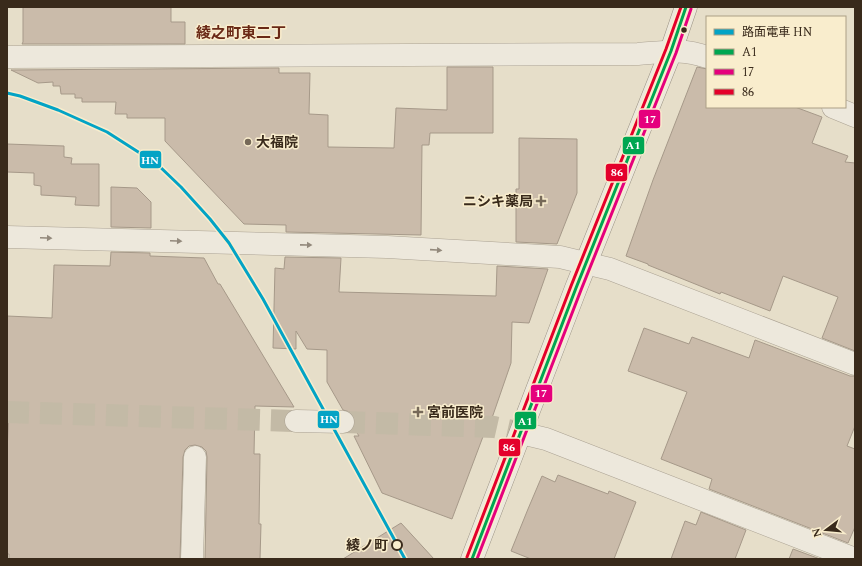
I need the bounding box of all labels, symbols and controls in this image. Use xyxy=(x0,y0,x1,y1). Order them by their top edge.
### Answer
legend xyxy=(706,16,846,108)
district label: 綾之町東二丁 xyxy=(196,22,286,45)
text: 路面電車 HN xyxy=(742,23,812,42)
unlabelled marker xyxy=(679,25,689,35)
text: A1 xyxy=(742,43,757,62)
text: 17 xyxy=(742,63,754,82)
text: 86 xyxy=(742,83,754,102)
line badge: 17 xyxy=(638,109,661,129)
text: 17 xyxy=(644,111,656,128)
place label: 大福院 xyxy=(256,132,298,153)
line badge: A1 xyxy=(622,136,645,155)
marker: 大福院 xyxy=(243,137,253,147)
text: A1 xyxy=(626,137,640,154)
line badge: HN xyxy=(139,150,162,169)
text: HN xyxy=(141,152,159,169)
line badge: 86 xyxy=(605,163,628,182)
text: 86 xyxy=(611,164,623,181)
place label: ニシキ薬局 xyxy=(463,191,533,212)
marker: ニシキ薬局 xyxy=(536,196,546,206)
one-way arrow xyxy=(40,234,52,241)
one-way arrow xyxy=(170,238,183,244)
one-way arrow xyxy=(300,242,313,248)
one-way arrow xyxy=(430,246,442,253)
line badge: 17 xyxy=(530,384,553,403)
text: 17 xyxy=(535,385,547,402)
place label: 宮前医院 xyxy=(427,402,483,423)
marker: 宮前医院 xyxy=(412,406,424,418)
line badge: HN xyxy=(317,410,340,429)
text: HN xyxy=(320,411,338,428)
line badge: A1 xyxy=(514,411,537,430)
text: A1 xyxy=(518,413,532,430)
line badge: 86 xyxy=(498,438,521,457)
text: 86 xyxy=(503,439,515,456)
north arrow xyxy=(806,510,846,550)
text: N xyxy=(807,526,826,539)
place label: 綾ノ町 xyxy=(346,535,388,556)
marker: 綾ノ町 xyxy=(391,539,403,551)

